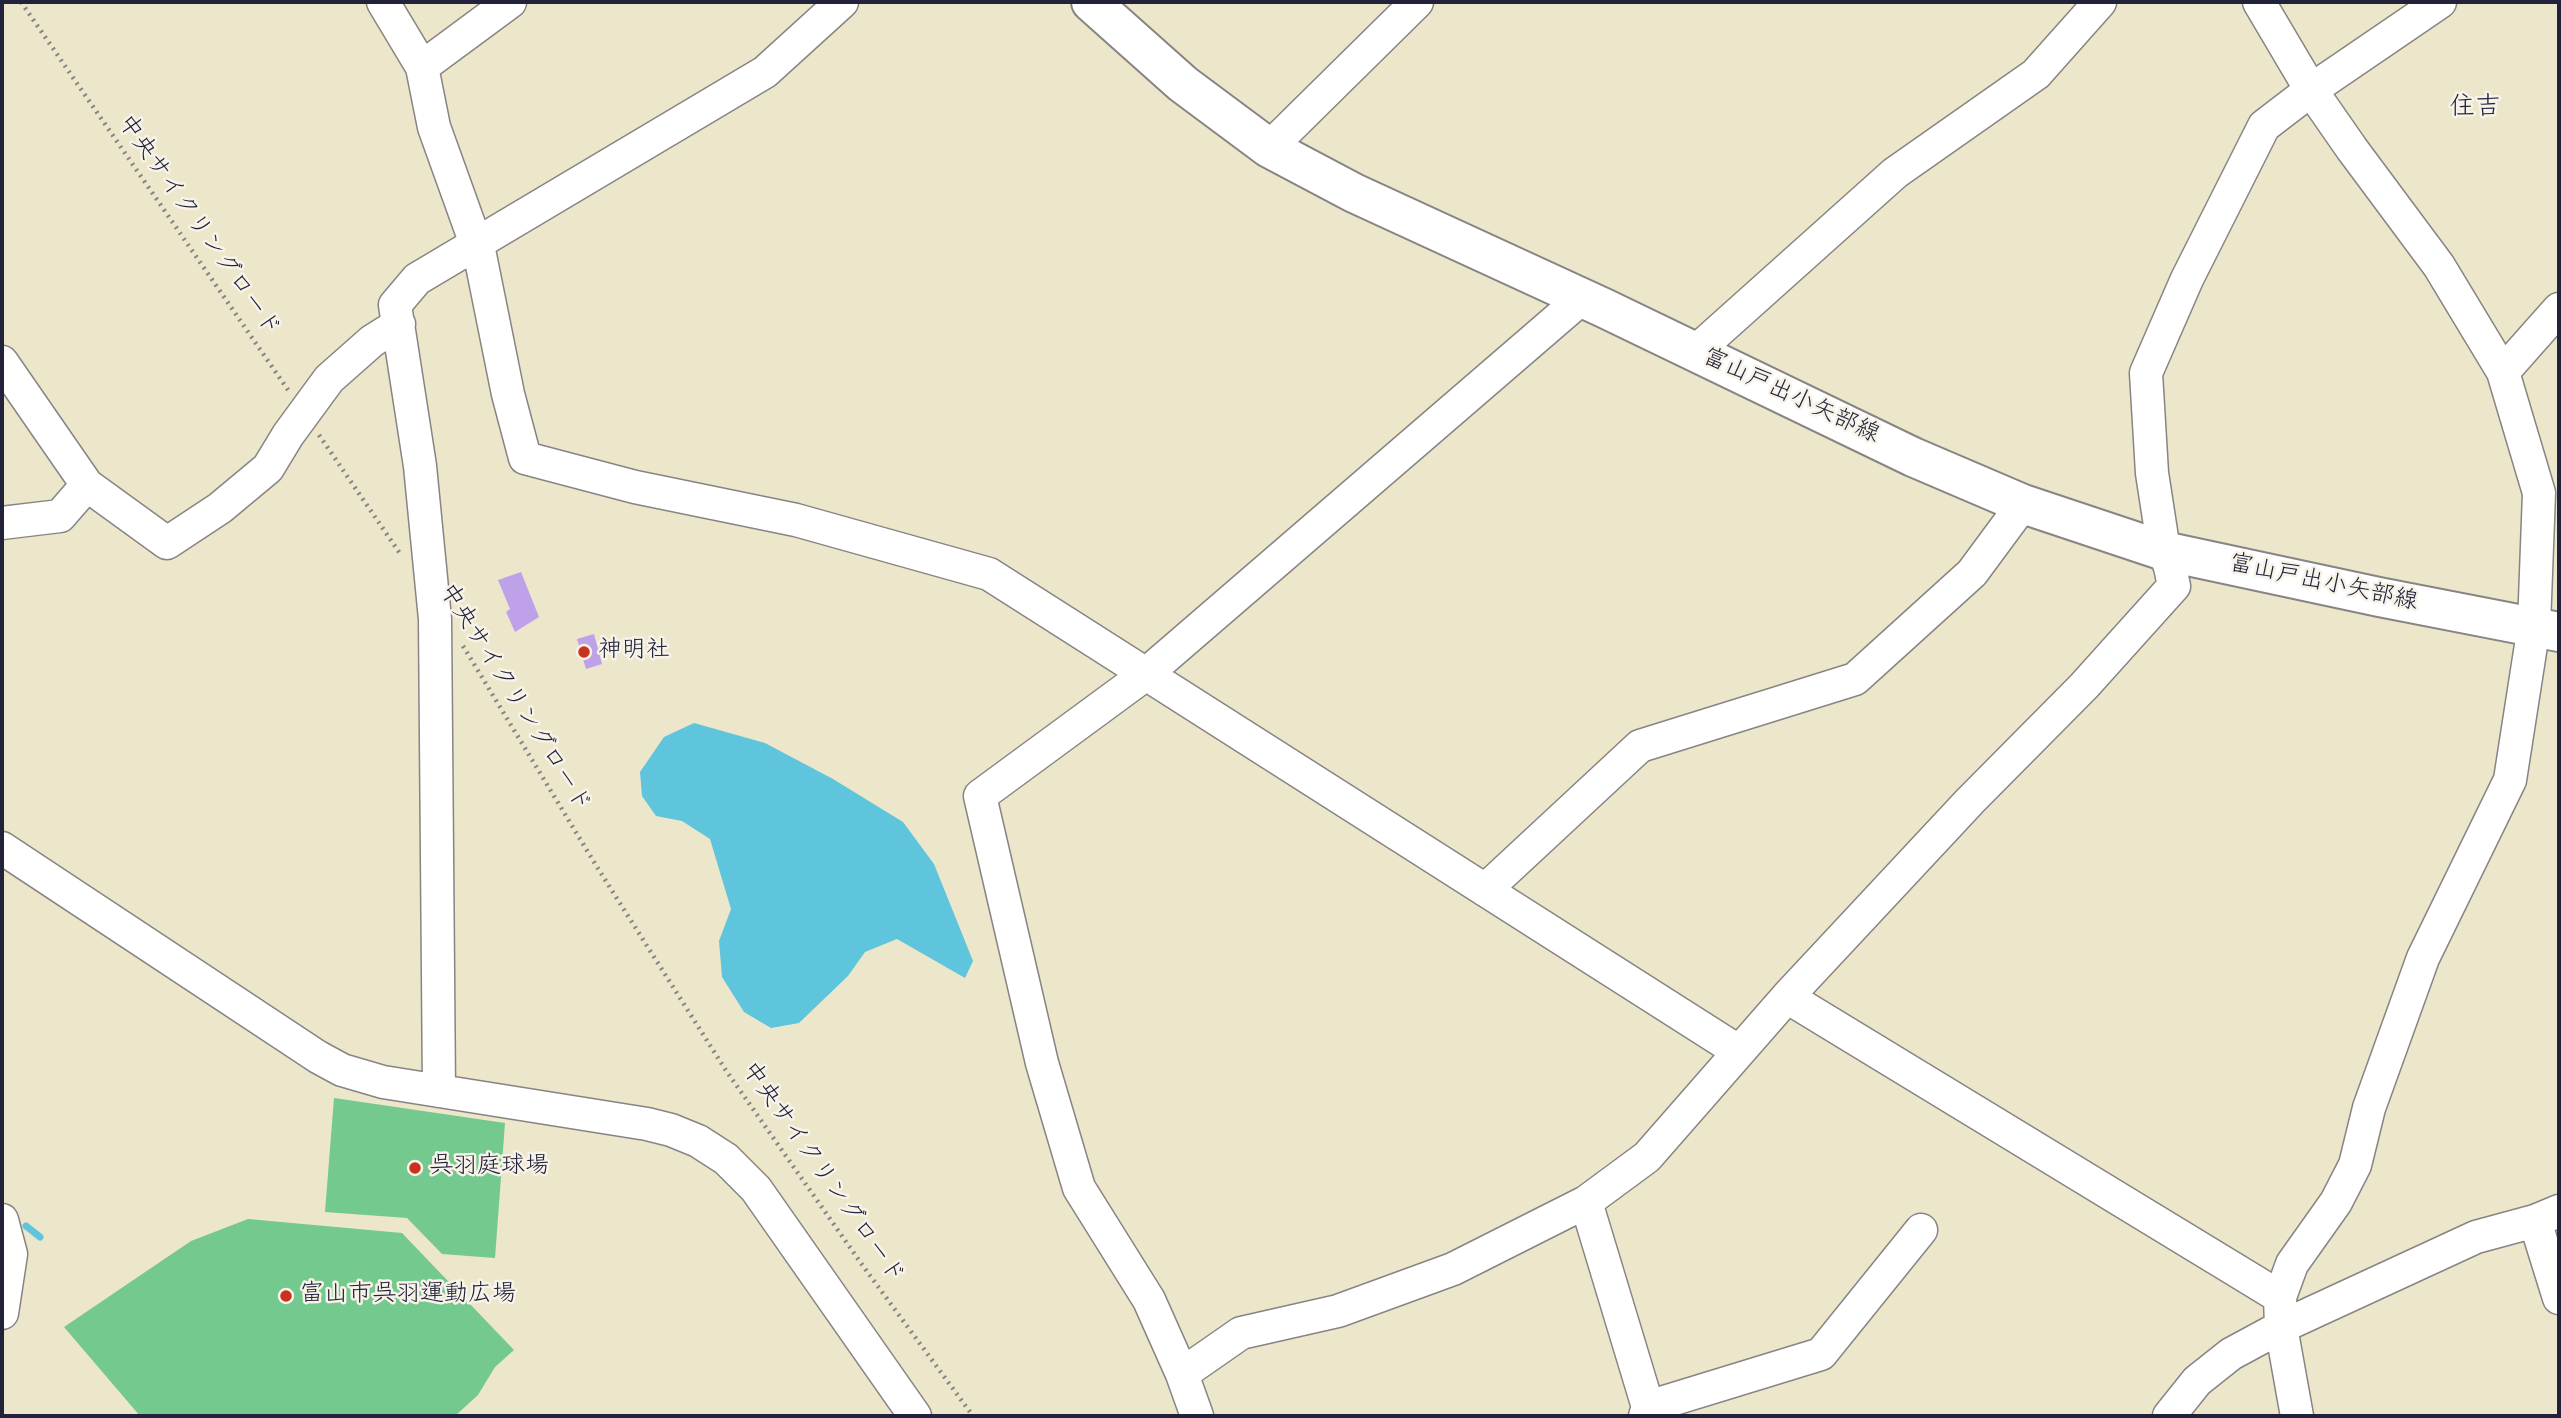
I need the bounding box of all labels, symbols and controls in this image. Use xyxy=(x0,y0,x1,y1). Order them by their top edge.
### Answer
district label: 住吉 xyxy=(2449,94,2501,126)
street label: 中央サイクリングロード xyxy=(109,111,285,343)
street label: 富山戸出小矢部線 xyxy=(1697,344,1883,452)
street label: 富山戸出小矢部線 xyxy=(2226,551,2420,619)
street label: 中央サイクリングロード xyxy=(431,579,595,819)
place label: 神明社 xyxy=(598,638,670,666)
marker: 神明社 xyxy=(576,644,592,660)
street label: 中央サイクリングロード xyxy=(733,1058,909,1290)
place label: 呉羽庭球場 xyxy=(429,1154,549,1182)
marker: 呉羽庭球場 xyxy=(407,1160,423,1176)
place label: 富山市呉羽運動広場 xyxy=(300,1282,516,1310)
marker: 富山市呉羽運動広場 xyxy=(278,1288,294,1304)

